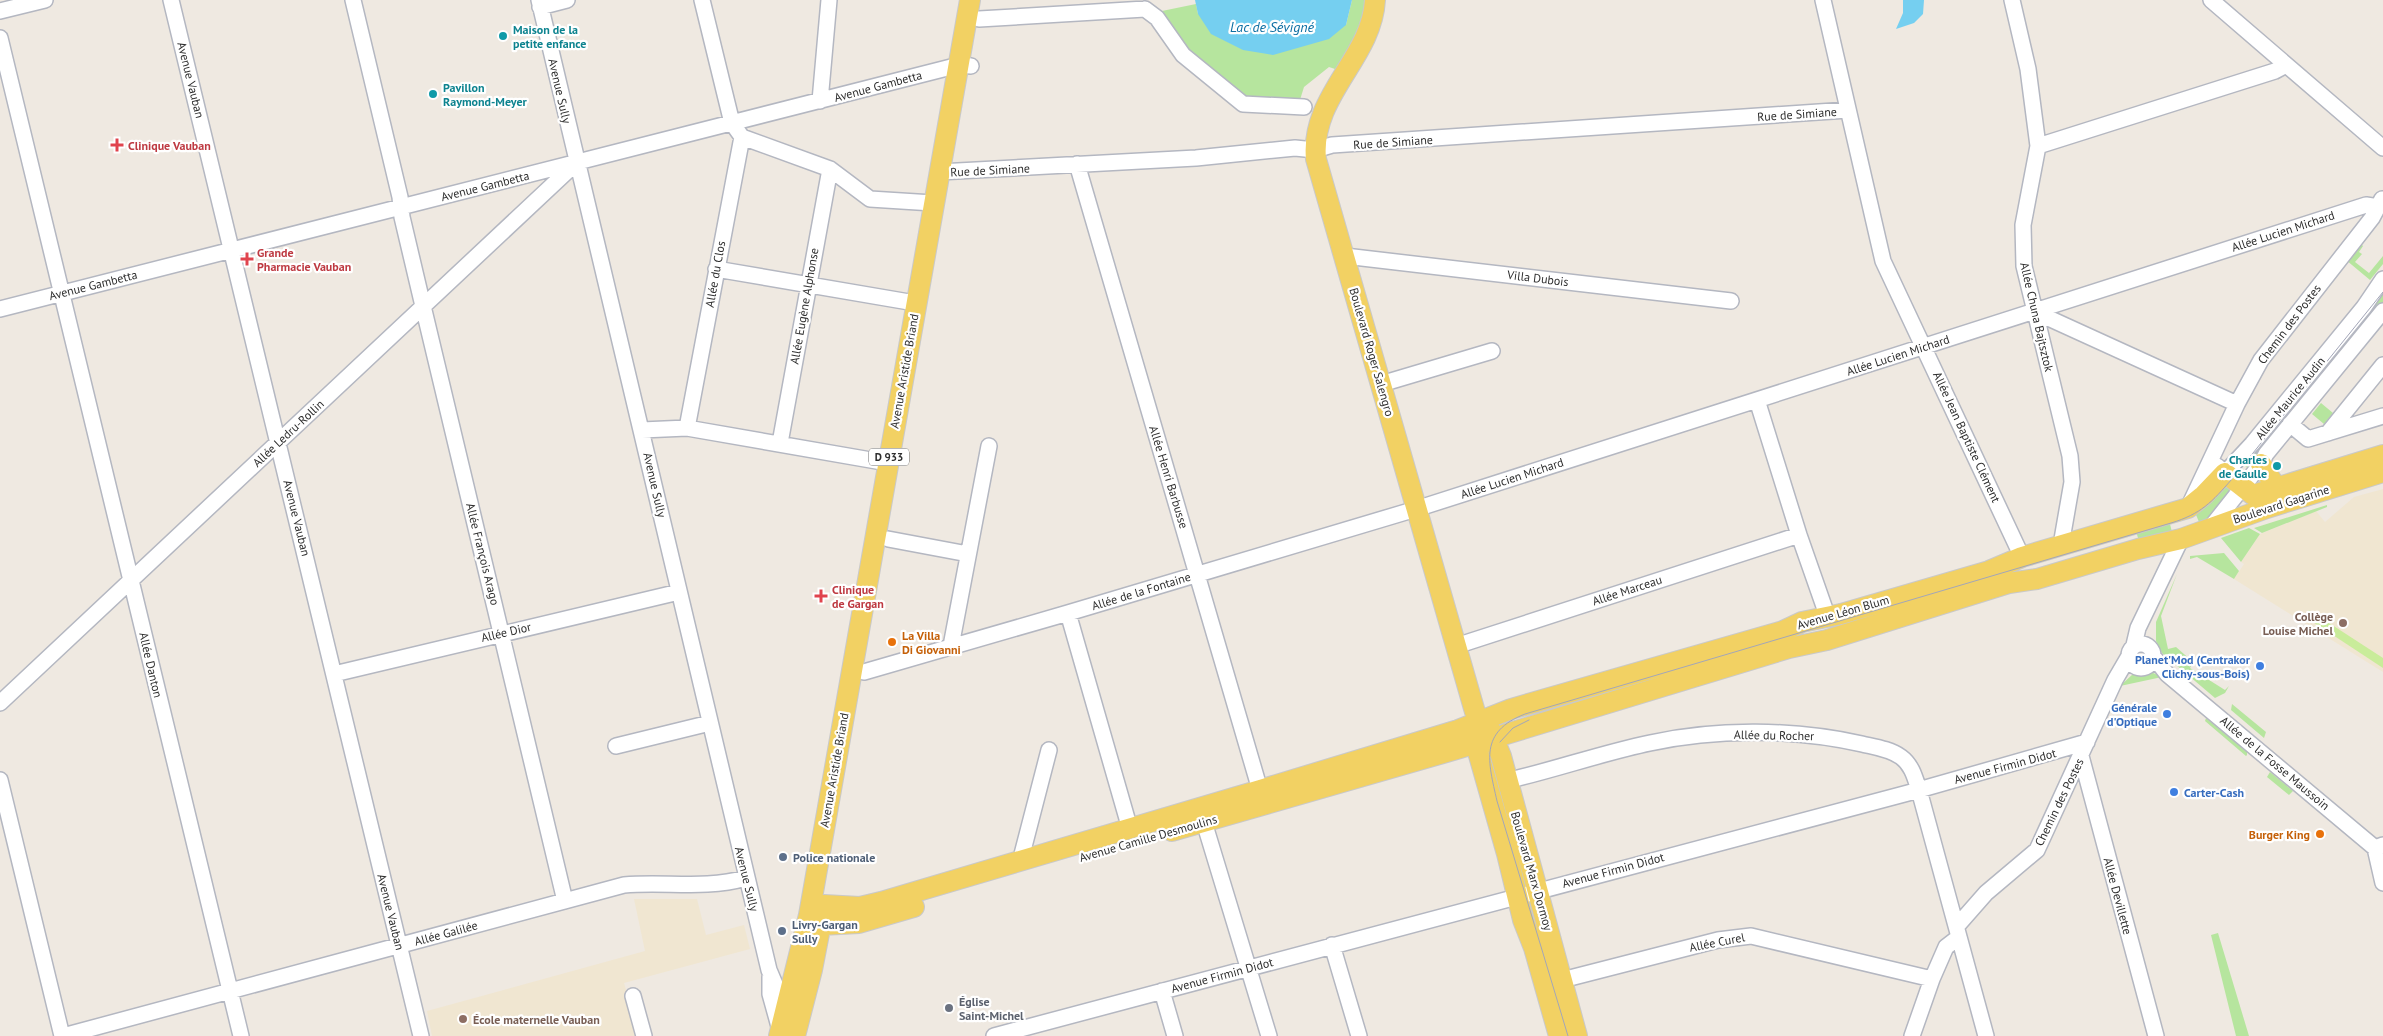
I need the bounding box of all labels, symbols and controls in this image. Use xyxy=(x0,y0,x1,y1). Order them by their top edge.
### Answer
water label: Lac de Sévigné xyxy=(1230,18,1315,36)
place label: Maison de la petite enfance xyxy=(513,22,586,51)
marker: Maison de la petite enfance xyxy=(497,30,509,42)
street label: Avenue Vauban xyxy=(174,40,208,120)
street label: Avenue Sully xyxy=(545,57,575,125)
street label: Avenue Gambetta xyxy=(832,67,924,105)
place label: Pavillon Raymond-Meyer xyxy=(443,80,528,109)
marker: Pavillon Raymond-Meyer xyxy=(427,88,439,100)
street label: Rue de Simiane xyxy=(1757,104,1837,124)
street label: Rue de Simiane xyxy=(1353,132,1433,152)
marker: Clinique Vauban xyxy=(110,138,124,152)
place label: Clinique Vauban xyxy=(128,138,211,153)
street label: Rue de Simiane xyxy=(950,160,1030,180)
street label: Avenue Gambetta xyxy=(439,168,531,204)
street label: Allée Lucien Michard xyxy=(2230,207,2336,255)
street label: Allée du Clos xyxy=(702,240,728,308)
place label: Grande Pharmacie Vauban xyxy=(257,245,351,274)
street label: Allée Eugène Alphonse xyxy=(786,247,822,365)
marker: Grande Pharmacie Vauban xyxy=(241,253,253,265)
street label: Allée Chuna Bajtsztok xyxy=(2017,261,2057,373)
street label: Avenue Gambetta xyxy=(47,267,139,303)
street label: Villa Dubois xyxy=(1505,267,1570,289)
street label: Chemin des Postes xyxy=(2254,281,2324,367)
street label: Boulevard Roger Salengro xyxy=(1346,286,1398,418)
street label: Avenue Aristide Briand xyxy=(887,313,921,429)
street label: Allée Lucien Michard xyxy=(1845,331,1951,379)
street label: Allée Maurice Audin xyxy=(2252,354,2328,442)
street label: Allée Jean Baptiste Clément xyxy=(1930,369,2004,505)
street label: Allée Ledru-Rollin xyxy=(249,396,327,470)
street label: Allée Henri Barbusse xyxy=(1146,424,1192,530)
road number: D 933 xyxy=(869,448,909,466)
street label: Avenue Sully xyxy=(640,451,670,519)
place label: Charles de Gaulle xyxy=(2219,452,2267,481)
street label: Allée Lucien Michard xyxy=(1459,454,1565,502)
marker: Charles de Gaulle xyxy=(2271,460,2283,472)
street label: Avenue Vauban xyxy=(280,478,314,558)
street label: Boulevard Gagarine xyxy=(2231,481,2331,527)
street label: Allée François Arago xyxy=(463,501,503,607)
street label: Allée de la Fontaine xyxy=(1090,569,1192,613)
street label: Allée Marceau xyxy=(1590,572,1664,608)
place label: Clinique de Gargan xyxy=(832,582,884,611)
marker: Clinique de Gargan xyxy=(814,589,828,603)
street label: Avenue Léon Blum xyxy=(1795,592,1891,632)
place label: Collège Louise Michel xyxy=(2263,609,2333,638)
marker: Collège Louise Michel xyxy=(2337,617,2349,629)
street label: Allée Dior xyxy=(480,619,532,645)
place label: La Villa Di Giovanni xyxy=(902,628,961,657)
street label: Allée Danton xyxy=(136,631,166,699)
marker: La Villa Di Giovanni xyxy=(886,636,898,648)
place label: Planet'Mod (Centrakor Clichy-sous-Bois) xyxy=(2135,652,2251,681)
marker: Planet'Mod (Centrakor Clichy-sous-Bois) xyxy=(2254,660,2266,672)
place label: Générale d'Optique xyxy=(2107,700,2157,729)
marker: Générale d'Optique xyxy=(2161,708,2173,720)
street label: Avenue Aristide Briand xyxy=(817,712,851,828)
street label: Allée de la Fosse Maussoin xyxy=(2217,713,2333,813)
street label: Allée du Rocher xyxy=(1734,727,1814,743)
street label: Avenue Firmin Didot xyxy=(1952,745,2058,787)
street label: Chemin des Postes xyxy=(2031,756,2087,848)
place label: Carter-Cash xyxy=(2184,785,2244,800)
marker: Carter-Cash xyxy=(2168,786,2180,798)
street label: Boulevard Marx Dormoy xyxy=(1508,810,1556,933)
street label: Avenue Camille Desmoulins xyxy=(1077,811,1219,865)
place label: Burger King xyxy=(2249,827,2310,842)
marker: Burger King xyxy=(2314,828,2326,840)
street label: Avenue Sully xyxy=(732,845,762,913)
street label: Avenue Firmin Didot xyxy=(1560,849,1666,891)
place label: Police nationale xyxy=(793,850,875,865)
marker: Police nationale xyxy=(777,851,789,863)
street label: Allée Devillette xyxy=(2101,856,2135,936)
street label: Avenue Vauban xyxy=(374,872,408,952)
street label: Allée Galilée xyxy=(413,917,479,949)
place label: Livry-Gargan Sully xyxy=(792,917,858,946)
marker: Livry-Gargan Sully xyxy=(776,925,788,937)
street label: Allée Curel xyxy=(1688,929,1746,955)
street label: Avenue Firmin Didot xyxy=(1169,954,1275,996)
place label: Église Saint-Michel xyxy=(959,994,1024,1023)
marker: Église Saint-Michel xyxy=(943,1002,955,1014)
place label: École maternelle Vauban xyxy=(473,1012,600,1027)
marker: École maternelle Vauban xyxy=(457,1013,469,1025)

